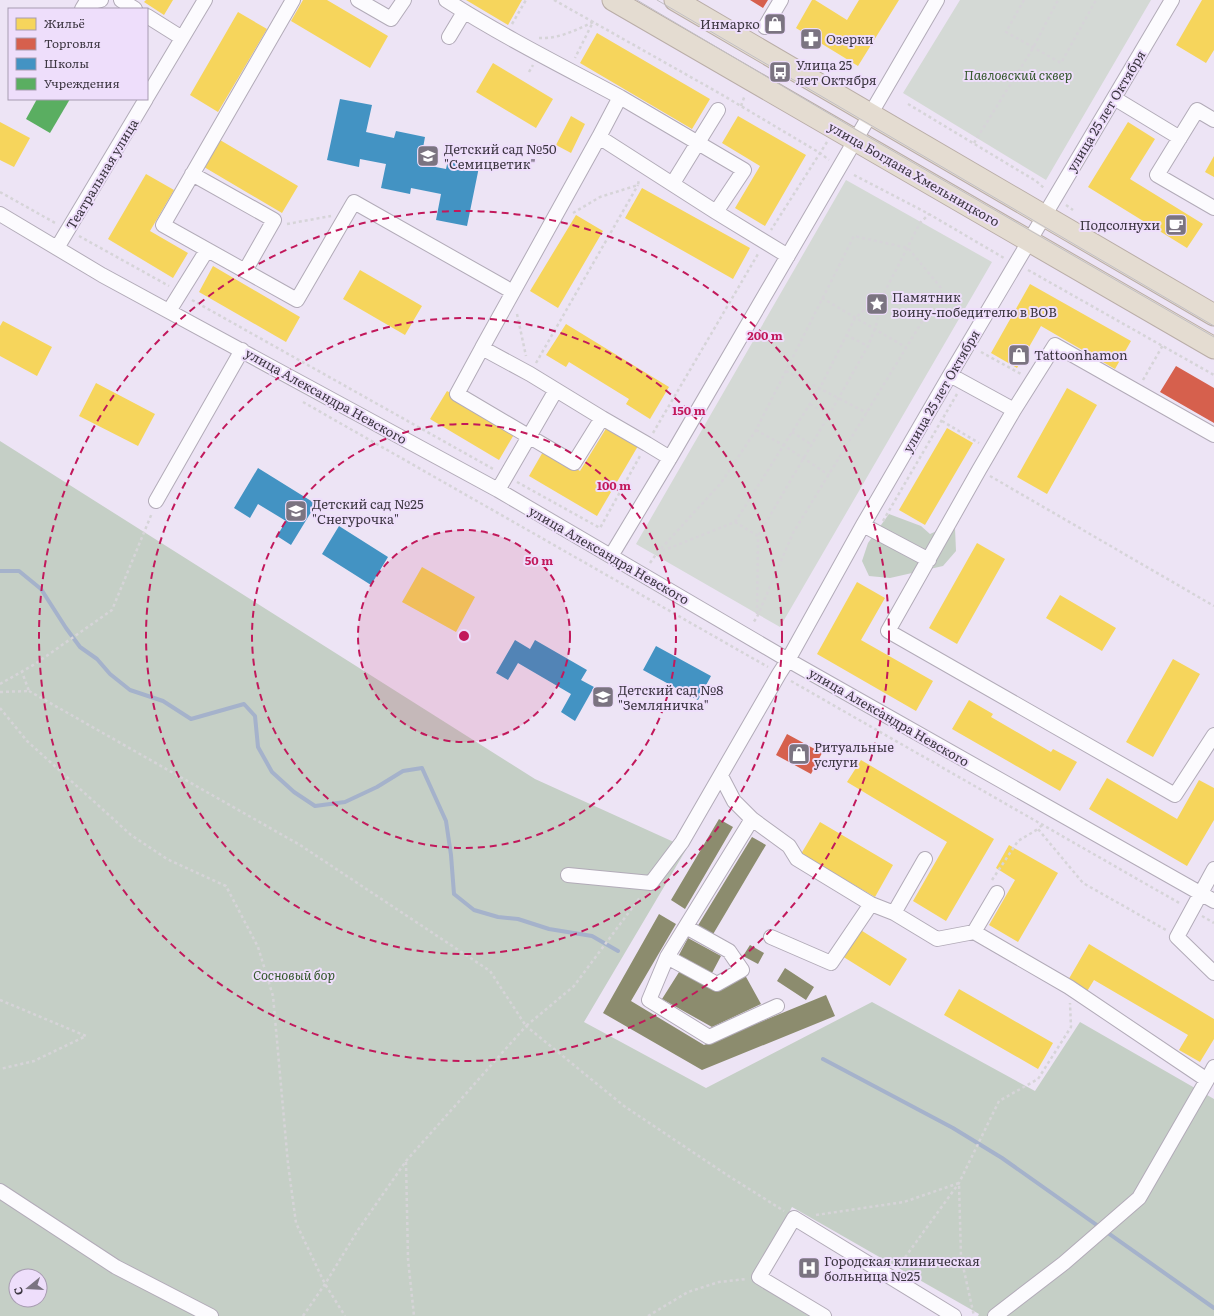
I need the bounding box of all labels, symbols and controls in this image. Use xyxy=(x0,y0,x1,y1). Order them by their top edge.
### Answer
legend xyxy=(8,8,148,100)
shop icon: Инмарко xyxy=(762,11,788,37)
text: Жильё xyxy=(44,14,85,32)
place label: Инмарко xyxy=(700,14,760,33)
pharmacy icon: Озерки xyxy=(798,26,824,52)
place label: Озерки xyxy=(826,29,874,48)
text: Торговля xyxy=(44,34,101,52)
street label: улица 25 лет Октября xyxy=(1062,46,1150,175)
text: Школы xyxy=(44,54,89,72)
place label: Улица 25 лет Октября xyxy=(796,55,877,89)
bus stop icon: Улица 25 лет Октября xyxy=(767,59,793,85)
park label: Павловский сквер xyxy=(964,65,1072,84)
text: Учреждения xyxy=(44,74,120,92)
street label: Театральная улица xyxy=(61,115,142,233)
street label: улица Богдана Хмельницкого xyxy=(825,117,1004,231)
place label: Детский сад №50 "Семицветик" xyxy=(444,139,557,173)
school or university icon: Детский сад №50 "Семицветик" xyxy=(415,143,441,169)
cafe icon: Подсолнухи xyxy=(1163,212,1189,238)
place label: Подсолнухи xyxy=(1080,215,1160,234)
place label: Памятник воину-победителю в ВОВ xyxy=(892,287,1057,321)
place icon: Памятник воину-победителю в ВОВ xyxy=(864,291,890,317)
text: 200 m xyxy=(747,326,783,344)
street label: улица 25 лет Октября xyxy=(898,326,984,456)
shop icon: Tattoonhamon xyxy=(1006,342,1032,368)
street label: улица Александра Невского xyxy=(242,343,411,448)
place label: Tattoonhamon xyxy=(1034,345,1128,364)
text: 150 m xyxy=(672,401,706,419)
text: 100 m xyxy=(597,476,631,494)
place label: Детский сад №25 "Снегурочка" xyxy=(312,494,424,528)
school or university icon: Детский сад №25 "Снегурочка" xyxy=(283,498,309,524)
street label: улица Александра Невского xyxy=(525,501,693,609)
text: 50 m xyxy=(525,551,553,569)
centre of rings xyxy=(457,629,471,643)
street label: улица Александра Невского xyxy=(805,663,973,771)
place label: Детский сад №8 "Земляничка" xyxy=(618,680,724,714)
school or university icon: Детский сад №8 "Земляничка" xyxy=(590,684,616,710)
place label: Ритуальные услуги xyxy=(814,737,894,771)
shop icon: Ритуальные услуги xyxy=(786,741,812,767)
park label: Сосновый бор xyxy=(253,965,335,984)
place label: Городская клиническая больница №25 xyxy=(824,1251,980,1285)
hospital icon: Городская клиническая больница №25 xyxy=(796,1255,822,1281)
north arrow xyxy=(8,1268,48,1308)
text: С xyxy=(9,1285,26,1298)

